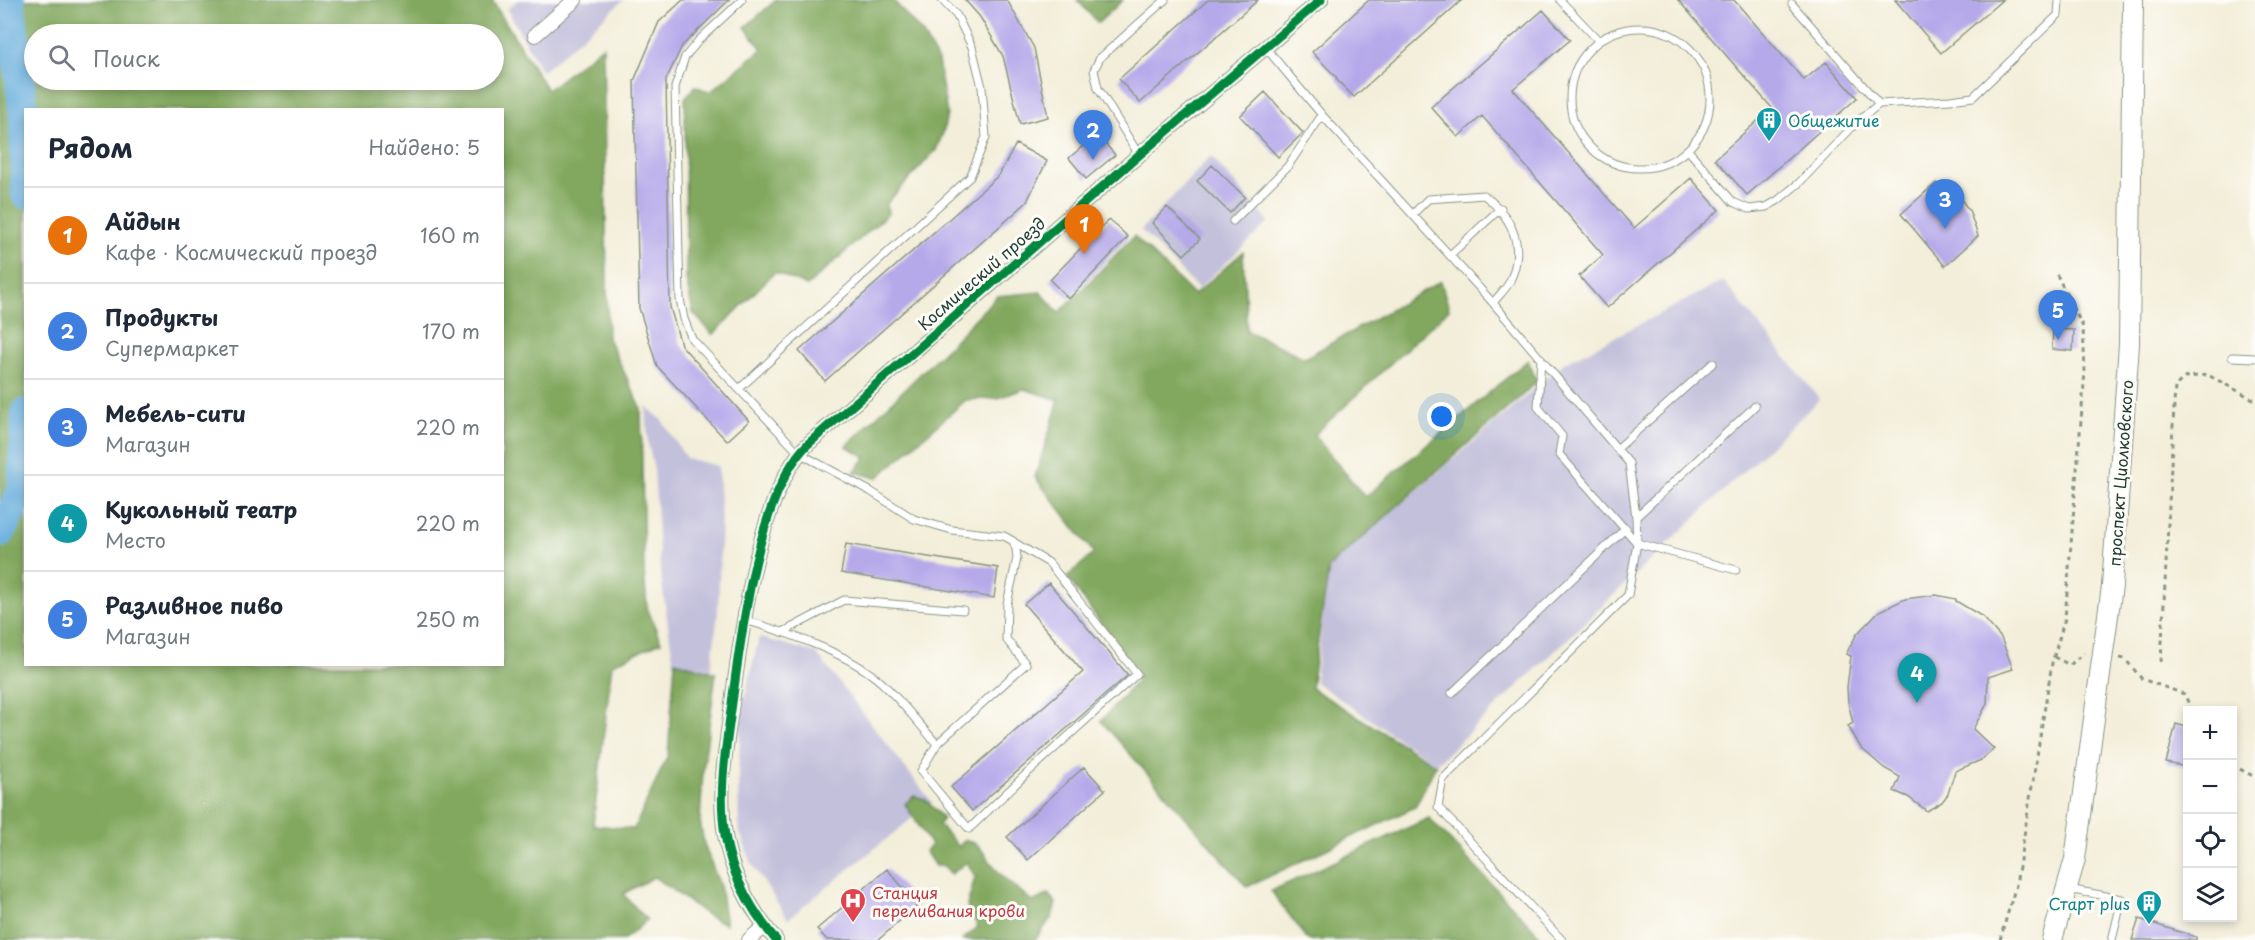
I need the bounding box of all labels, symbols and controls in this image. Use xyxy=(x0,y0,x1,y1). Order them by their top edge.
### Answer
search box xyxy=(24,24,504,90)
icon: search xyxy=(45,41,78,74)
text: Поиск xyxy=(93,41,160,74)
building icon: Общежитие xyxy=(1754,105,1784,143)
place label: Общежитие xyxy=(1788,108,1879,132)
pin: 2 xyxy=(1074,110,1112,160)
text: Рядом xyxy=(48,128,133,167)
text: Найдено: 5 xyxy=(369,132,480,162)
pin: 3 xyxy=(1926,180,1964,229)
text: Айдын xyxy=(105,204,181,237)
pin: 1 xyxy=(1064,204,1104,254)
street label: Космический проезд xyxy=(912,211,1050,335)
text: 1 xyxy=(63,220,72,250)
text: 160 m xyxy=(420,220,480,250)
text: Кафе · Космический проезд xyxy=(105,237,378,267)
pin: 5 xyxy=(2038,290,2078,340)
text: Продукты xyxy=(105,300,218,333)
text: 2 xyxy=(60,316,75,346)
text: 170 m xyxy=(422,316,480,346)
text: Супермаркет xyxy=(105,333,238,363)
street label: проспект Циолковского xyxy=(2102,379,2138,567)
text: Мебель-сити xyxy=(105,396,246,429)
your location xyxy=(1427,402,1456,431)
text: 3 xyxy=(61,412,74,442)
text: 220 m xyxy=(416,412,480,442)
text: Магазин xyxy=(105,429,191,459)
text: Кукольный театр xyxy=(105,492,297,525)
text: 4 xyxy=(61,508,74,538)
text: 220 m xyxy=(416,508,480,538)
text: Место xyxy=(105,525,166,555)
text: Разливное пиво xyxy=(105,588,283,621)
text: 5 xyxy=(61,604,74,634)
text: 250 m xyxy=(416,604,480,634)
text: Магазин xyxy=(105,621,191,651)
pin: 4 xyxy=(1898,654,1936,703)
map controls xyxy=(2183,706,2237,922)
button: + xyxy=(2183,706,2237,760)
button: − xyxy=(2183,760,2237,814)
button: locate xyxy=(2183,814,2237,868)
button: layers xyxy=(2183,868,2237,922)
place label: Станция переливания крови xyxy=(872,880,1025,922)
hospital icon: Станция переливания крови xyxy=(838,886,868,924)
building icon: Старт plus xyxy=(2134,888,2164,926)
place label: Старт plus xyxy=(2048,891,2130,915)

